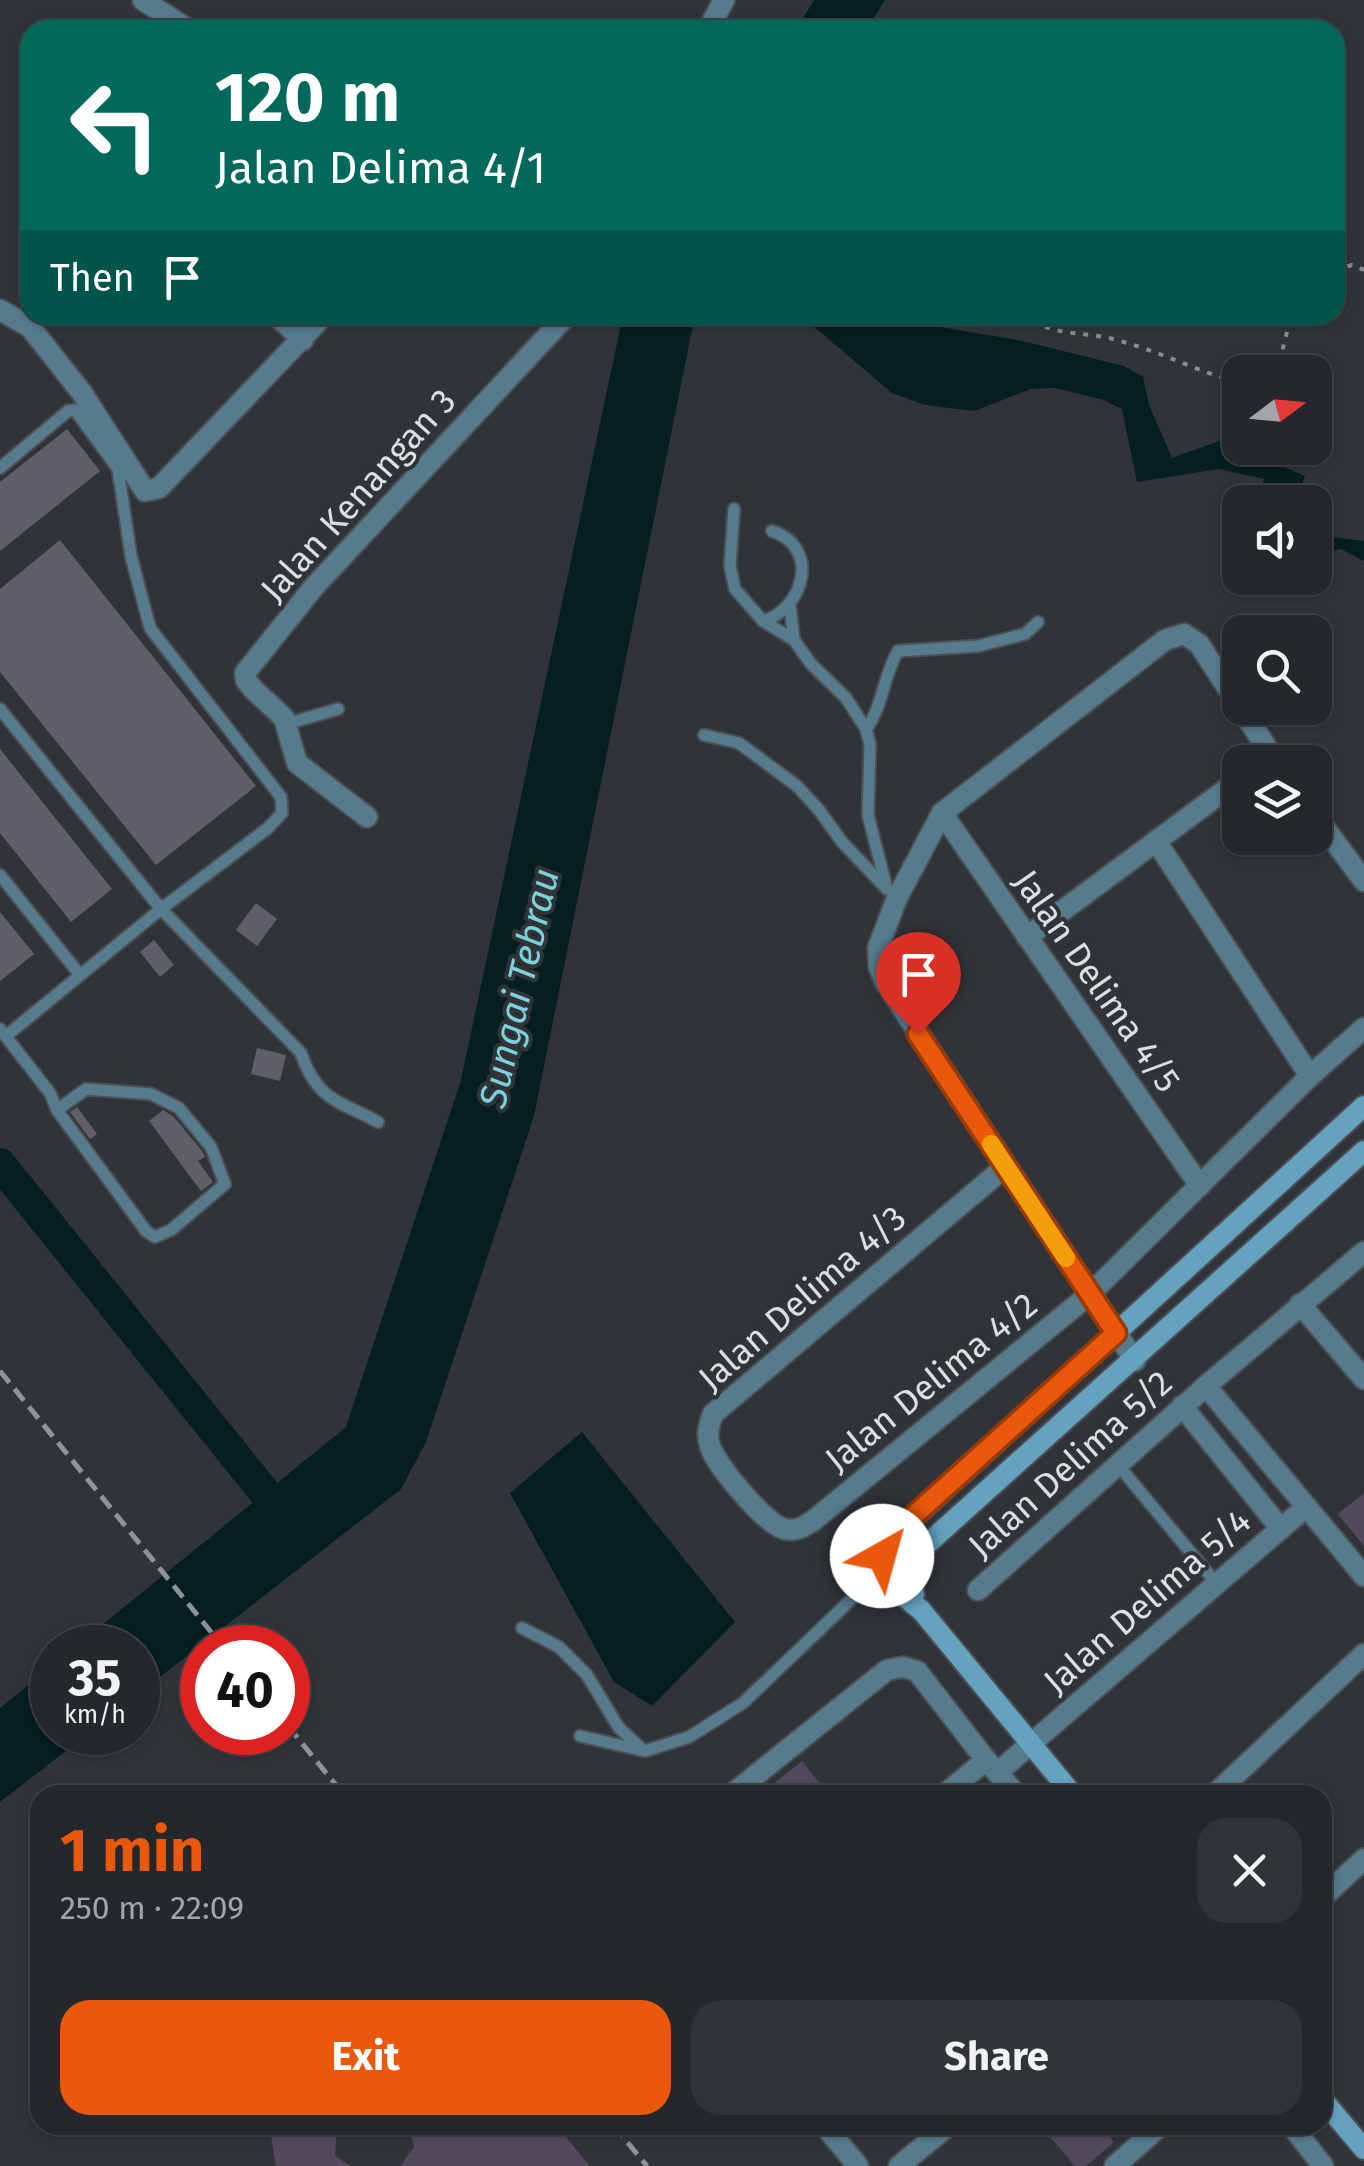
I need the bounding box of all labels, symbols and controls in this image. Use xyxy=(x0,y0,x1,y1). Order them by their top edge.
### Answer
text: 120 m xyxy=(215,56,400,140)
icon: left xyxy=(50,60,180,190)
text: Jalan Delima 4/1 xyxy=(215,141,546,195)
icon: arrive xyxy=(155,250,210,305)
text: Then xyxy=(50,255,135,301)
north arrow xyxy=(1222,355,1332,465)
map controls xyxy=(1222,355,1332,855)
street label: Jalan Kenangan 3 xyxy=(252,380,464,610)
button: sound xyxy=(1222,485,1332,595)
button: search xyxy=(1222,615,1332,725)
button: layers xyxy=(1222,745,1332,855)
street label: Jalan Delima 4/5 xyxy=(1005,862,1189,1100)
water label: Sungai Tebrau xyxy=(469,864,569,1113)
pin xyxy=(876,932,961,1035)
icon: arrive xyxy=(891,947,946,1002)
street label: Jalan Delima 4/3 xyxy=(690,1197,914,1399)
street label: Jalan Delima 4/2 xyxy=(817,1284,1045,1480)
street label: Jalan Delima 5/2 xyxy=(960,1362,1180,1566)
street label: Jalan Delima 5/4 xyxy=(1035,1500,1259,1702)
position arrow xyxy=(830,1504,934,1608)
speed limit sign: 40 xyxy=(180,1625,310,1755)
text: 35 xyxy=(69,1648,121,1708)
text: km/h xyxy=(64,1700,126,1730)
text: 1 min xyxy=(60,1815,204,1887)
button: close xyxy=(1197,1818,1302,1923)
text: 250 m · 22:09 xyxy=(60,1889,244,1927)
button: Exit xyxy=(60,2000,671,2115)
button: Share xyxy=(691,2000,1302,2115)

